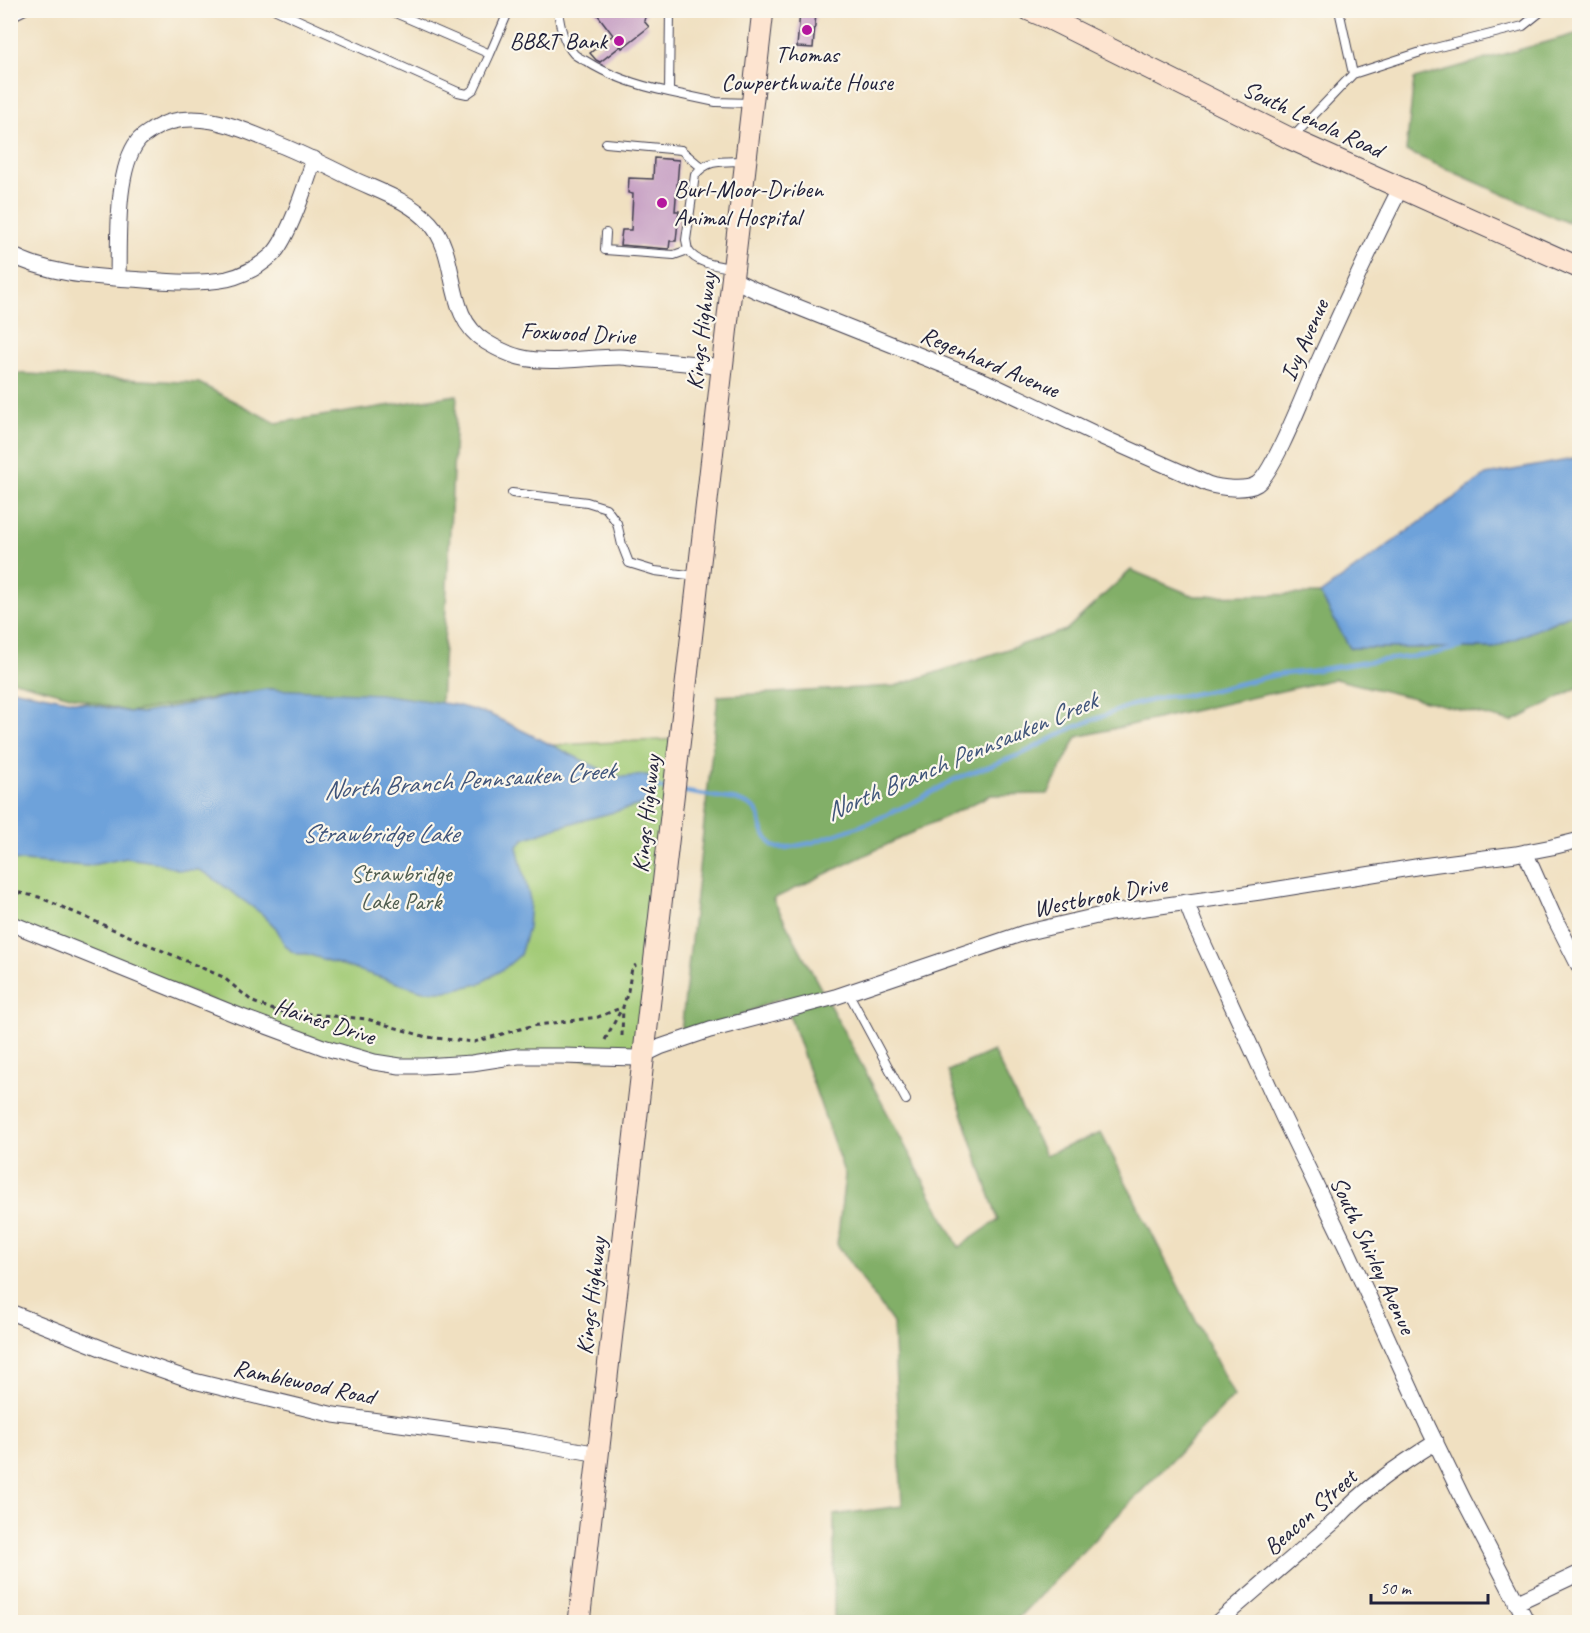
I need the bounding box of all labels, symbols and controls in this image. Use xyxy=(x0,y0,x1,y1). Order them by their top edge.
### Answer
marker: Thomas Cowperthwaite House xyxy=(800,23,814,37)
place label: BB&T Bank xyxy=(510,26,609,56)
marker: BB&T Bank xyxy=(612,34,626,48)
place label: Thomas Cowperthwaite House xyxy=(721,39,895,97)
street label: South Lenola Road xyxy=(1238,73,1391,166)
place label: Burl-Moor-Driben Animal Hospital xyxy=(674,174,824,232)
marker: Burl-Moor-Driben Animal Hospital xyxy=(655,196,669,210)
street label: Kings Highway xyxy=(679,269,723,391)
street label: Ivy Avenue xyxy=(1273,292,1336,386)
street label: Foxwood Drive xyxy=(520,315,638,351)
street label: Regenhard Avenue xyxy=(916,319,1066,405)
water label: North Branch Pennsauken Creek xyxy=(820,682,1106,828)
street label: Kings Highway xyxy=(625,752,667,874)
water label: North Branch Pennsauken Creek xyxy=(322,753,620,807)
water label: Strawbridge Lake xyxy=(302,817,462,850)
park label: Strawbridge Lake Park xyxy=(351,858,454,916)
street label: Westbrook Drive xyxy=(1031,868,1171,924)
street label: Haines Drive xyxy=(271,991,381,1052)
street label: South Shirley Avenue xyxy=(1323,1172,1423,1340)
street label: Kings Highway xyxy=(569,1234,613,1356)
street label: Ramblewood Road xyxy=(231,1352,381,1412)
street label: Beacon Street xyxy=(1257,1461,1364,1562)
scale bar xyxy=(1371,1567,1488,1605)
text: 50 m xyxy=(1380,1577,1413,1599)

